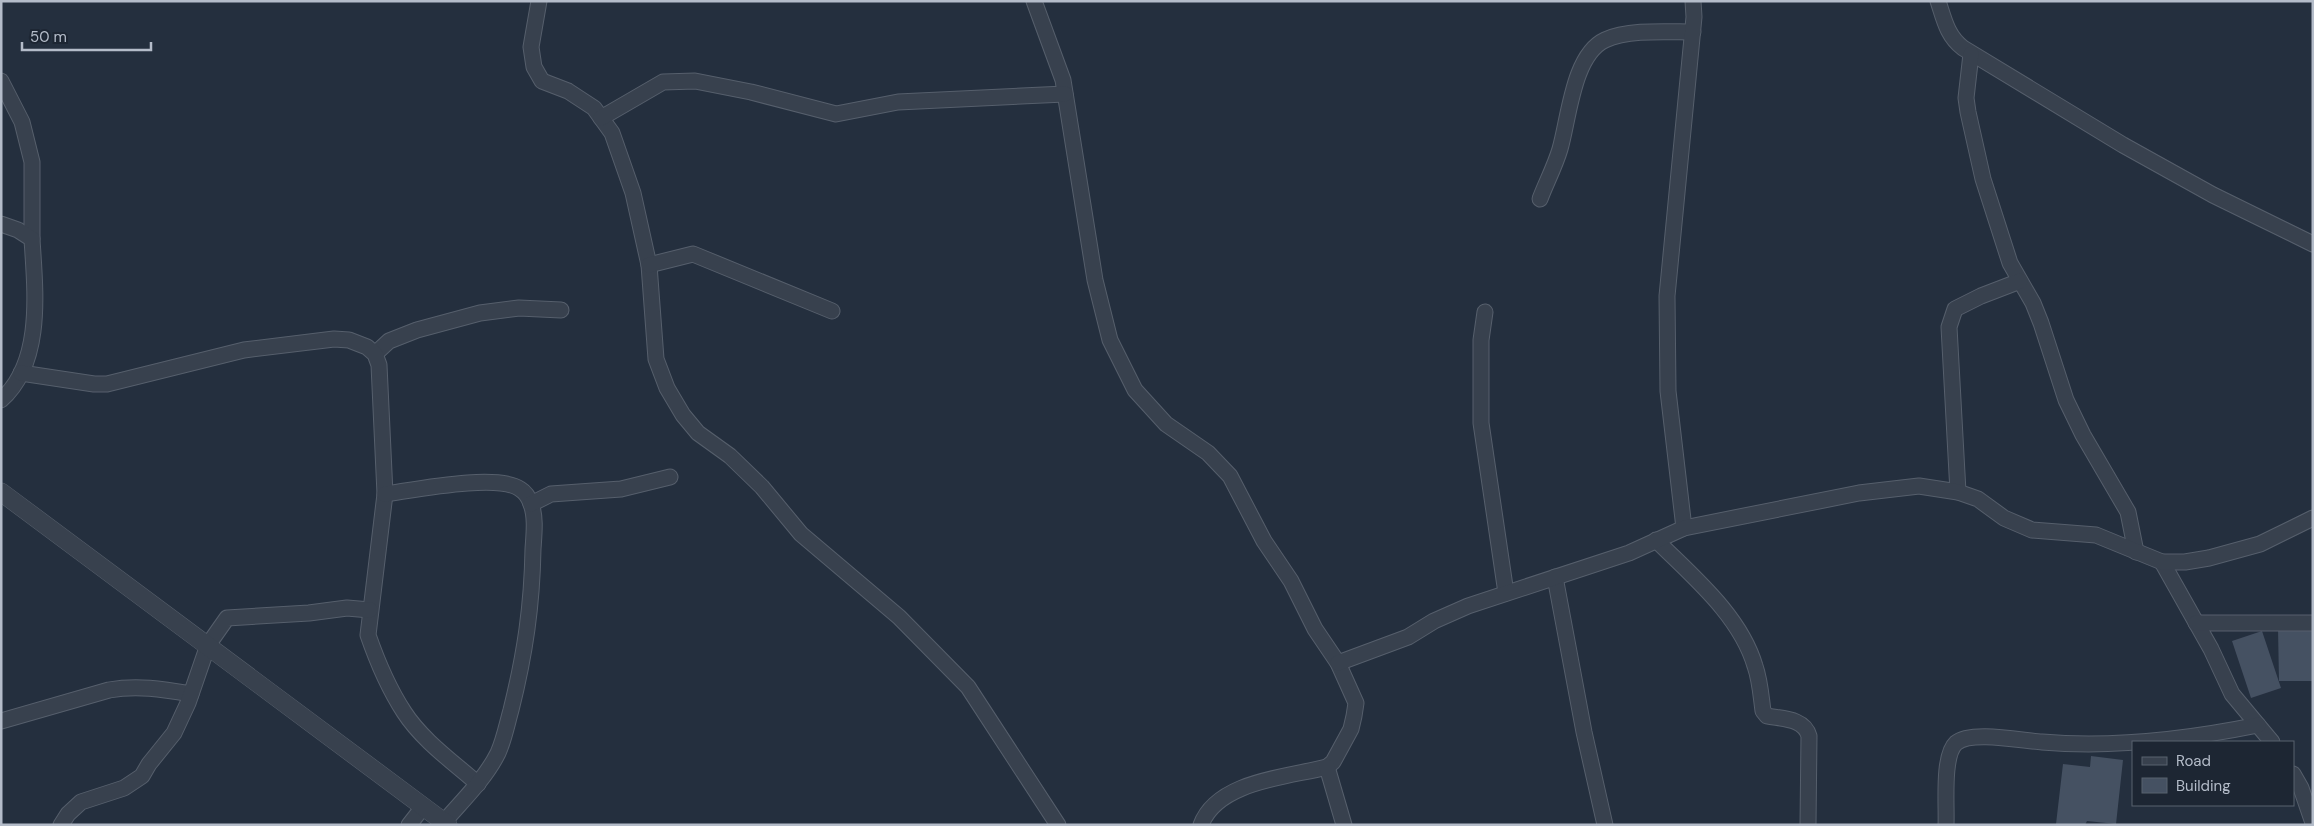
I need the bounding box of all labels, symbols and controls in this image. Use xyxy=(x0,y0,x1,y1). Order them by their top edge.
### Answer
scale bar xyxy=(22,20,151,52)
text: 50 m xyxy=(30,27,67,47)
legend xyxy=(2132,741,2294,806)
text: Road xyxy=(2176,751,2211,771)
text: Building xyxy=(2176,776,2231,796)

